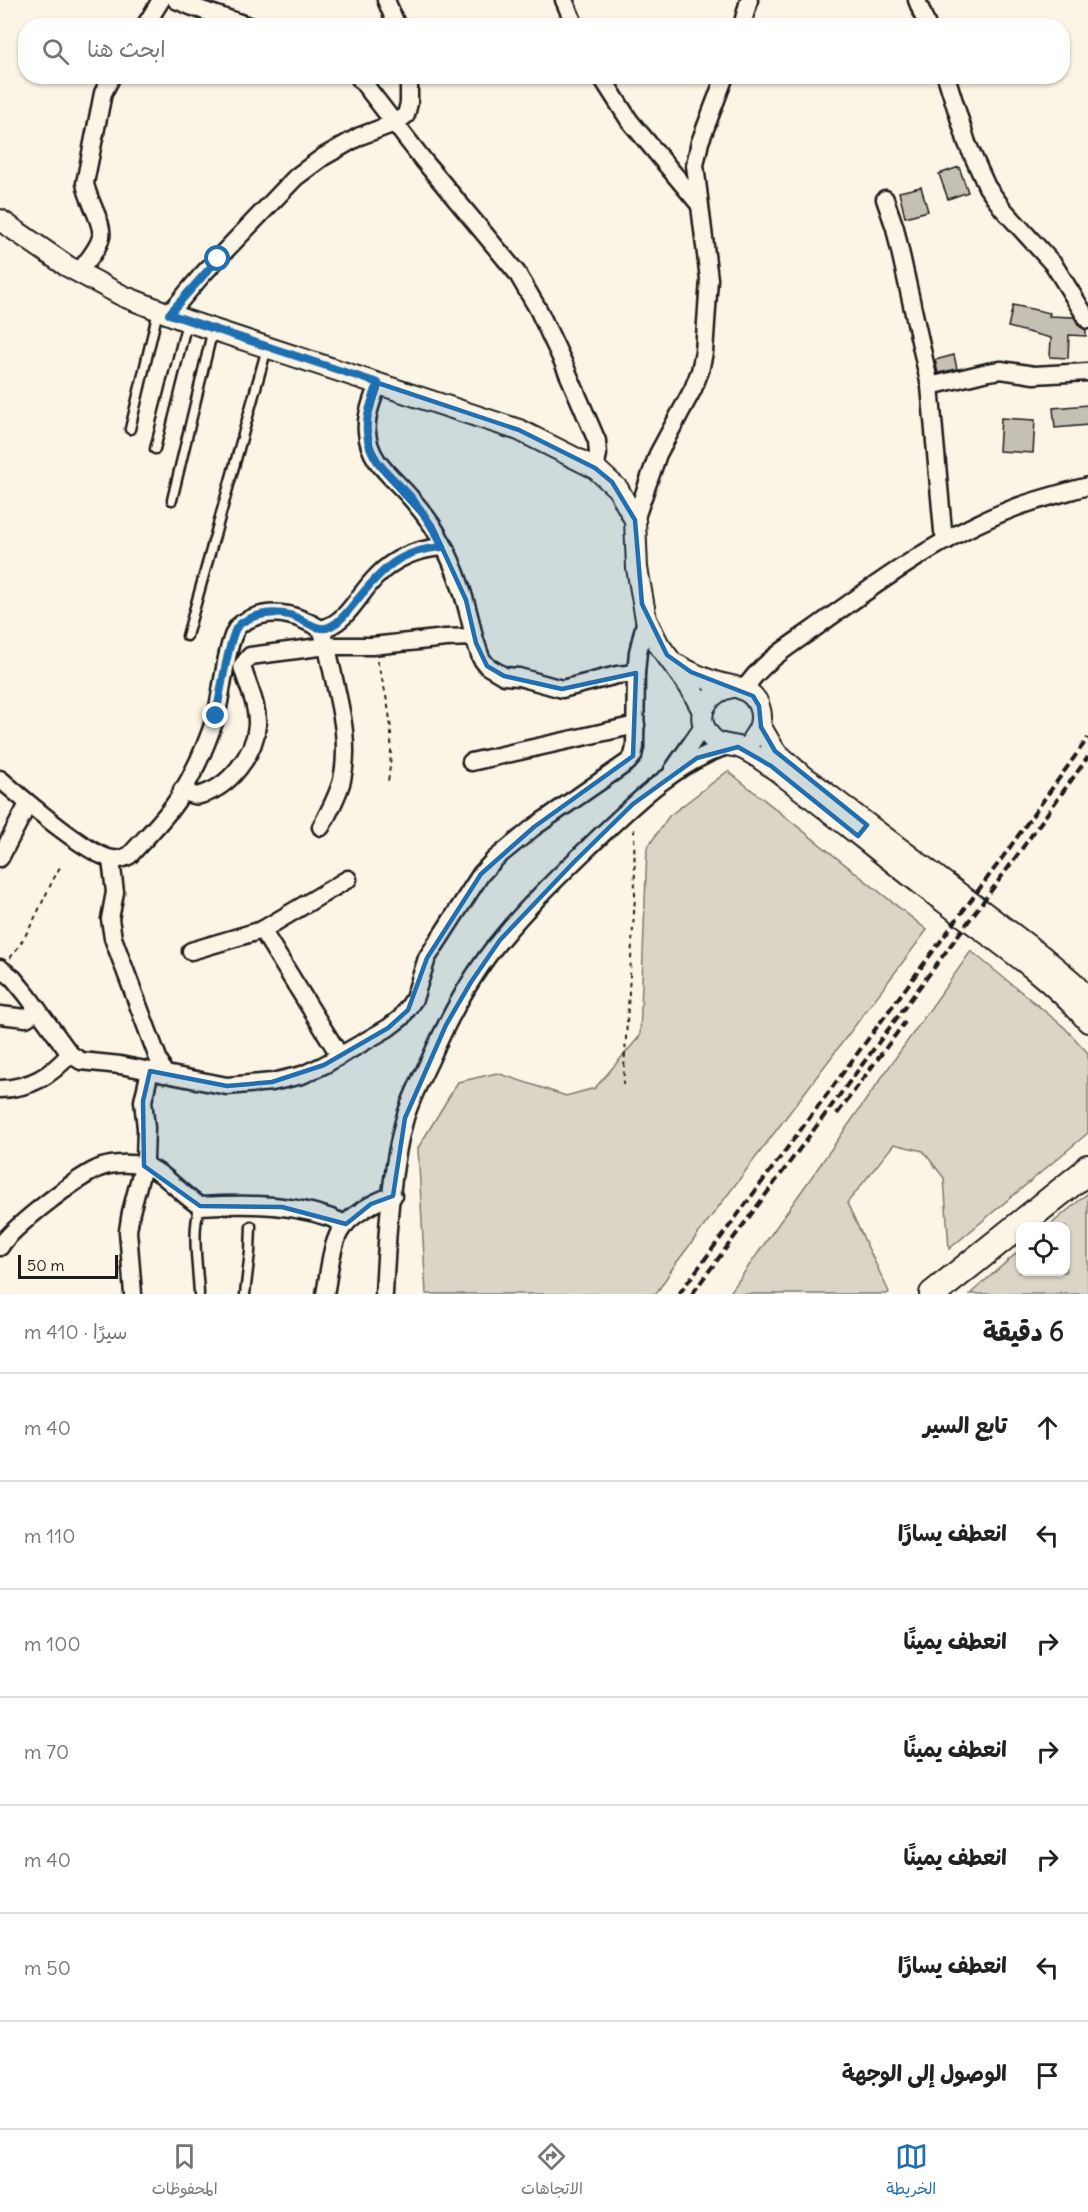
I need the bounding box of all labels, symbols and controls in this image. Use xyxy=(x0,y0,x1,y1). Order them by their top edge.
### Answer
search box xyxy=(18,18,1070,84)
icon: search xyxy=(39,35,72,68)
text: ابحث هنا xyxy=(87,35,166,63)
route start xyxy=(204,245,230,271)
route end xyxy=(202,702,228,728)
map controls xyxy=(1016,1222,1070,1276)
button: locate xyxy=(1016,1222,1070,1276)
scale bar xyxy=(18,1252,118,1280)
text: 50 m xyxy=(27,1255,65,1275)
text: 6 دقيقة xyxy=(983,1315,1064,1348)
text: سيرًا · 410 m xyxy=(24,1319,128,1344)
text: تابع السير xyxy=(923,1411,1007,1439)
icon: ahead xyxy=(1031,1411,1064,1444)
text: 40 m xyxy=(24,1415,71,1440)
text: انعطف يسارًا xyxy=(898,1519,1007,1547)
icon: left xyxy=(1031,1519,1064,1552)
text: 110 m xyxy=(24,1523,75,1548)
text: انعطف يمينًا xyxy=(904,1627,1007,1655)
icon: right xyxy=(1031,1627,1064,1660)
text: 100 m xyxy=(24,1631,81,1656)
text: انعطف يمينًا xyxy=(904,1735,1007,1763)
icon: right xyxy=(1031,1735,1064,1768)
text: 70 m xyxy=(24,1739,69,1764)
text: انعطف يمينًا xyxy=(904,1843,1007,1871)
icon: right xyxy=(1031,1843,1064,1876)
text: 40 m xyxy=(24,1847,71,1872)
text: انعطف يسارًا xyxy=(898,1951,1007,1979)
icon: left xyxy=(1031,1951,1064,1984)
text: 50 m xyxy=(24,1955,71,1980)
text: الوصول إلى الوجهة xyxy=(842,2059,1007,2087)
icon: arrive xyxy=(1031,2059,1064,2092)
tab: المحفوظات xyxy=(152,2140,218,2203)
tab: الاتجاهات xyxy=(521,2140,583,2203)
tab: الخريطة xyxy=(886,2140,936,2203)

